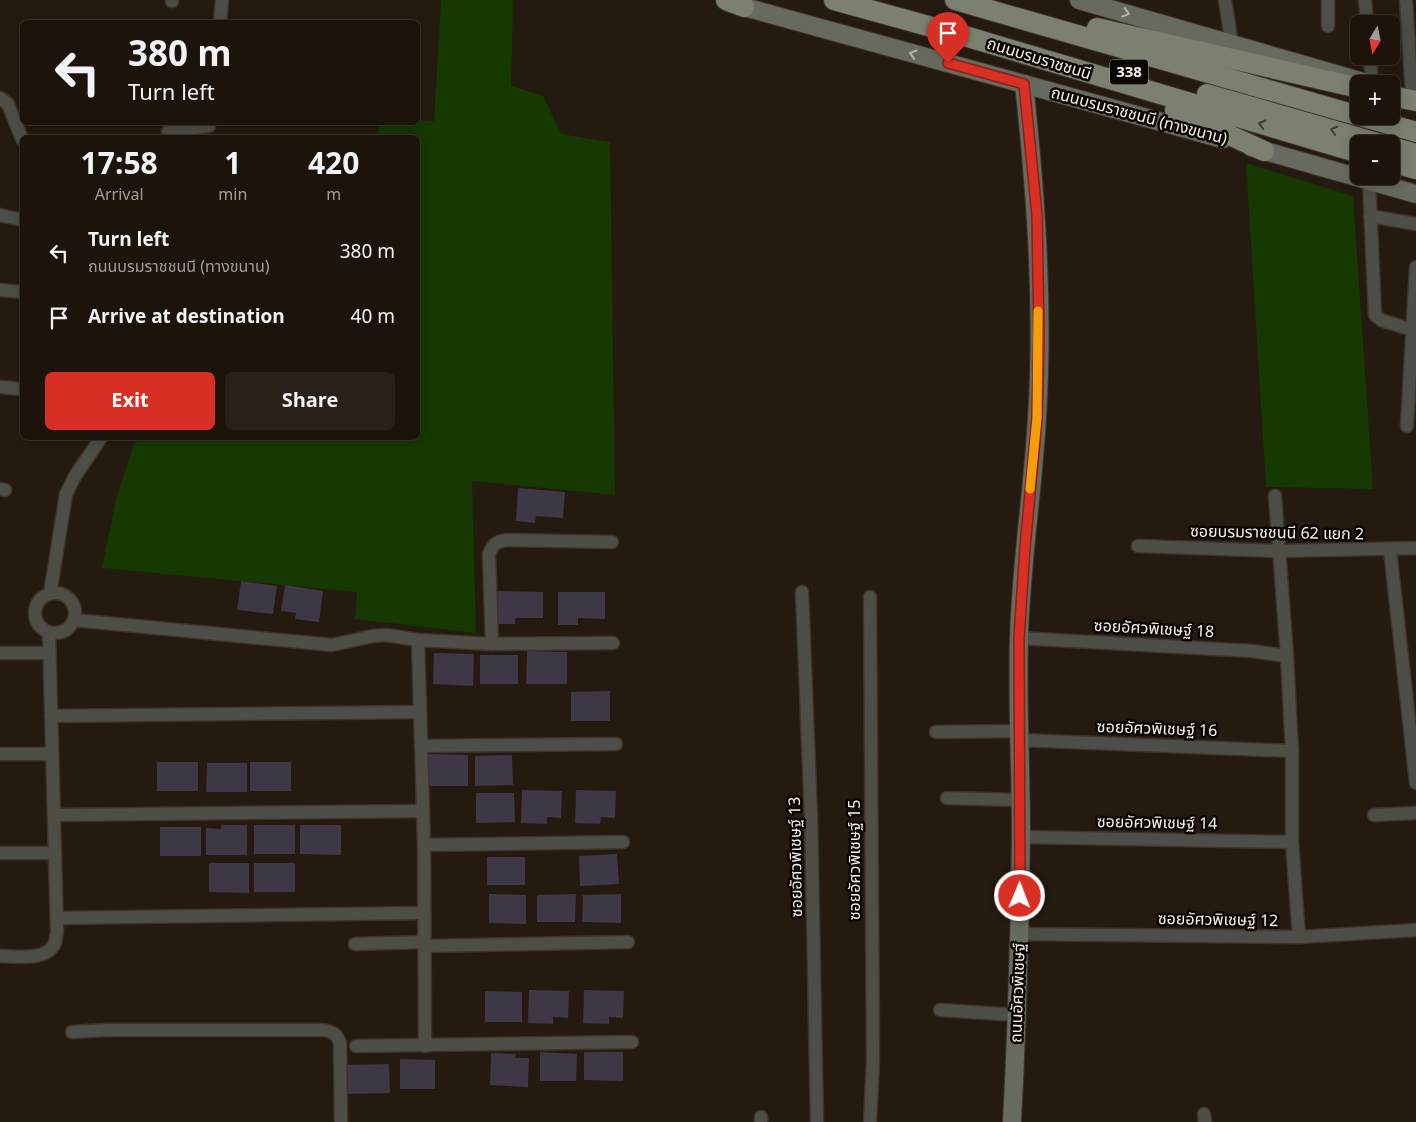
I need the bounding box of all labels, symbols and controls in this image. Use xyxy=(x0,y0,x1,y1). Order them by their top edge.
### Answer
one-way arrow xyxy=(1121,8,1129,18)
pin xyxy=(927,12,969,63)
north arrow xyxy=(1350,15,1400,65)
map controls xyxy=(1350,15,1400,185)
icon: arrive xyxy=(934,19,962,47)
text: 380 m xyxy=(128,29,232,82)
street label: ถนนบรมราชชนนี xyxy=(984,32,1094,86)
icon: left xyxy=(45,40,110,105)
one-way arrow xyxy=(910,49,918,59)
road number: 338 xyxy=(1110,60,1148,84)
button: + xyxy=(1350,75,1400,125)
text: Turn left xyxy=(128,77,215,110)
street label: ถนนบรมราชชนนี (ทางขนาน) xyxy=(1048,81,1230,151)
one-way arrow xyxy=(1258,120,1266,130)
one-way arrow xyxy=(1331,126,1339,136)
button: − xyxy=(1350,135,1400,185)
text: 17:58 xyxy=(81,142,158,188)
text: 1 xyxy=(224,142,241,188)
text: 420 xyxy=(308,142,359,188)
text: Arrival xyxy=(95,183,144,207)
text: min xyxy=(218,183,247,207)
text: m xyxy=(326,183,341,207)
text: Turn left xyxy=(88,226,169,255)
text: 380 m xyxy=(340,238,395,267)
icon: left xyxy=(45,239,73,267)
text: ถนนบรมราชชนนี (ทางขนาน) xyxy=(88,255,270,279)
text: Arrive at destination xyxy=(88,303,285,332)
text: 40 m xyxy=(351,303,395,332)
icon: arrive xyxy=(45,304,73,332)
button: Exit xyxy=(45,372,215,430)
button: Share xyxy=(225,372,395,430)
street label: ซอยบรมราชชนนี 62 แยก 2 xyxy=(1190,519,1364,547)
street label: ซอยอัศวพิเชษฐ์ 18 xyxy=(1093,614,1215,644)
street label: ซอยอัศวพิเชษฐ์ 16 xyxy=(1096,715,1218,743)
street label: ซอยอัศวพิเชษฐ์ 13 xyxy=(783,797,809,917)
street label: ซอยอัศวพิเชษฐ์ 15 xyxy=(843,800,867,920)
street label: ซอยอัศวพิเชษฐ์ 14 xyxy=(1097,810,1217,836)
position arrow xyxy=(993,869,1045,921)
street label: ซอยอัศวพิเชษฐ์ 12 xyxy=(1158,907,1278,933)
street label: ถนนอัศวพิเชษฐ์ xyxy=(1004,942,1032,1043)

